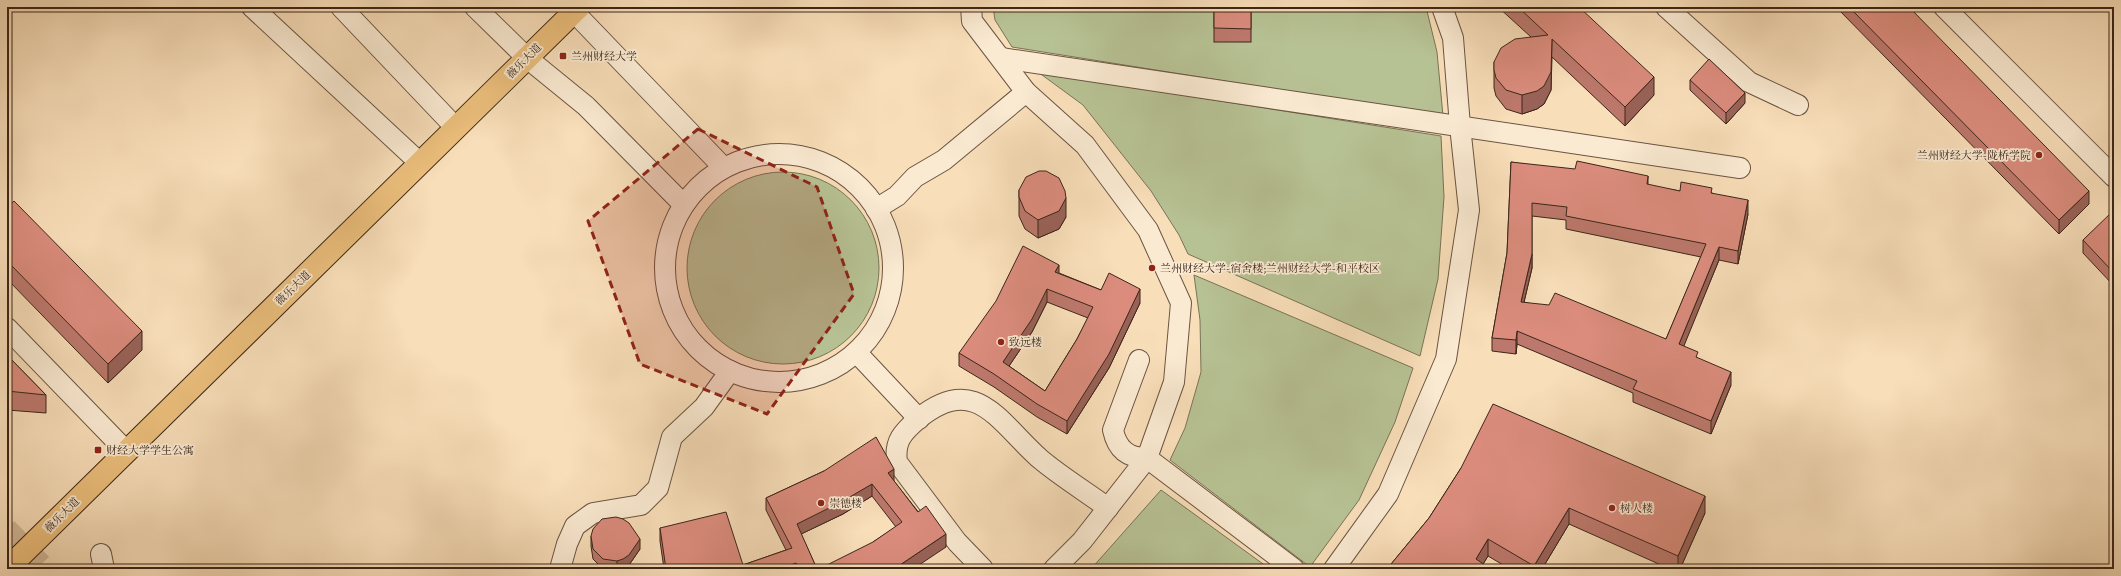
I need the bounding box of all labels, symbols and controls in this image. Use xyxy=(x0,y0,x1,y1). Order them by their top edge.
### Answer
street label: 薇乐大道 xyxy=(503,40,545,82)
place label: 兰州财经大学 xyxy=(571,49,637,64)
marker: 兰州财经大学 xyxy=(558,51,568,61)
place label: 兰州财经大学-陇桥学院 xyxy=(1917,148,2031,163)
marker: 兰州财经大学-陇桥学院 xyxy=(2034,150,2044,160)
place label: 兰州财经大学-宿舍楼;兰州财经大学-和平校区 xyxy=(1160,261,1380,276)
marker: 兰州财经大学-宿舍楼;兰州财经大学-和平校区 xyxy=(1147,263,1157,273)
street label: 薇乐大道 xyxy=(272,267,314,309)
place label: 致远楼 xyxy=(1009,335,1042,350)
marker: 致远楼 xyxy=(996,337,1006,347)
place label: 财经大学学生公寓 xyxy=(106,443,194,458)
marker: 财经大学学生公寓 xyxy=(93,445,103,455)
street label: 薇乐大道 xyxy=(41,494,83,536)
place label: 崇德楼 xyxy=(829,496,862,511)
marker: 崇德楼 xyxy=(816,498,826,508)
place label: 树人楼 xyxy=(1620,501,1653,516)
marker: 树人楼 xyxy=(1607,503,1617,513)

